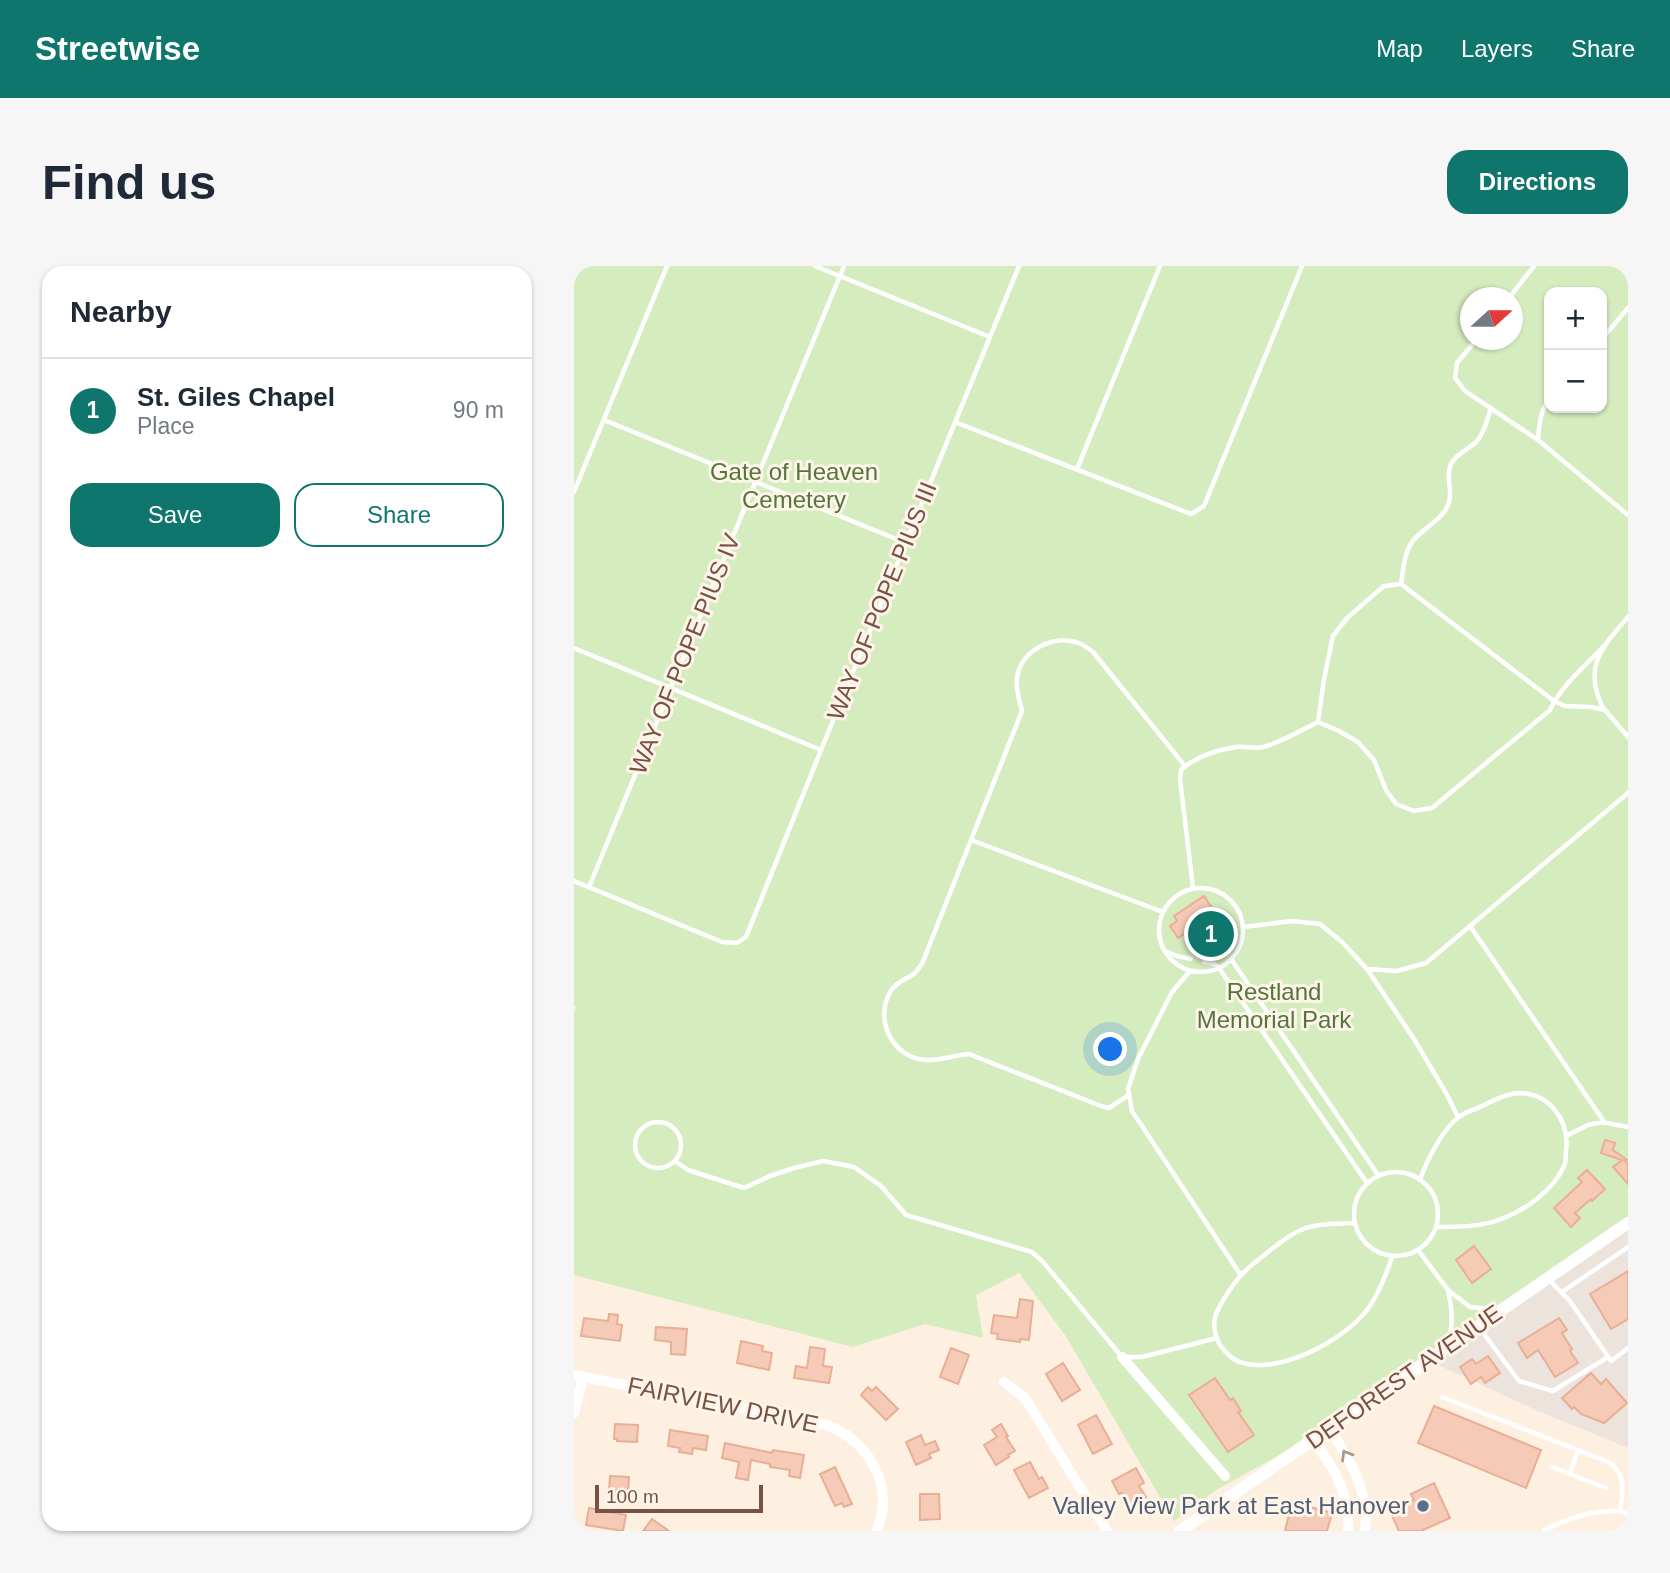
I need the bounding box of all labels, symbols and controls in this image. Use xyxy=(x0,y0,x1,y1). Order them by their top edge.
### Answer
text: Streetwise xyxy=(35,30,200,67)
text: Map xyxy=(1376,35,1423,62)
text: Layers xyxy=(1461,35,1533,62)
text: Share xyxy=(1571,35,1635,62)
button: Directions xyxy=(1447,150,1628,214)
text: Find us xyxy=(42,155,216,209)
north arrow xyxy=(1460,287,1523,350)
map controls xyxy=(1544,287,1607,413)
button: + xyxy=(1544,287,1607,350)
text: Nearby xyxy=(70,295,172,328)
button: − xyxy=(1544,350,1607,413)
text: St. Giles Chapel xyxy=(137,382,335,412)
text: 1 xyxy=(87,397,99,423)
text: 90 m xyxy=(453,397,504,423)
text: Place xyxy=(137,413,195,439)
park label: Gate of Heaven Cemetery xyxy=(710,458,878,513)
street label: WAY OF POPE PIUS III xyxy=(821,478,942,724)
button: Save xyxy=(70,483,280,547)
button: Share xyxy=(294,483,504,547)
street label: WAY OF POPE PIUS IV xyxy=(624,530,745,778)
pin: 1 xyxy=(1188,908,1234,960)
park label: Restland Memorial Park xyxy=(1197,978,1352,1033)
your location xyxy=(1093,1032,1127,1066)
street label: DEFOREST AVENUE xyxy=(1301,1299,1507,1454)
street label: FAIRVIEW DRIVE xyxy=(625,1371,821,1438)
one-way arrow xyxy=(1342,1450,1355,1463)
scale bar xyxy=(595,1482,763,1514)
text: 100 m xyxy=(606,1486,659,1507)
place label: Valley View Park at East Hanover xyxy=(1052,1492,1409,1519)
marker: Valley View Park at East Hanover xyxy=(1415,1498,1431,1514)

